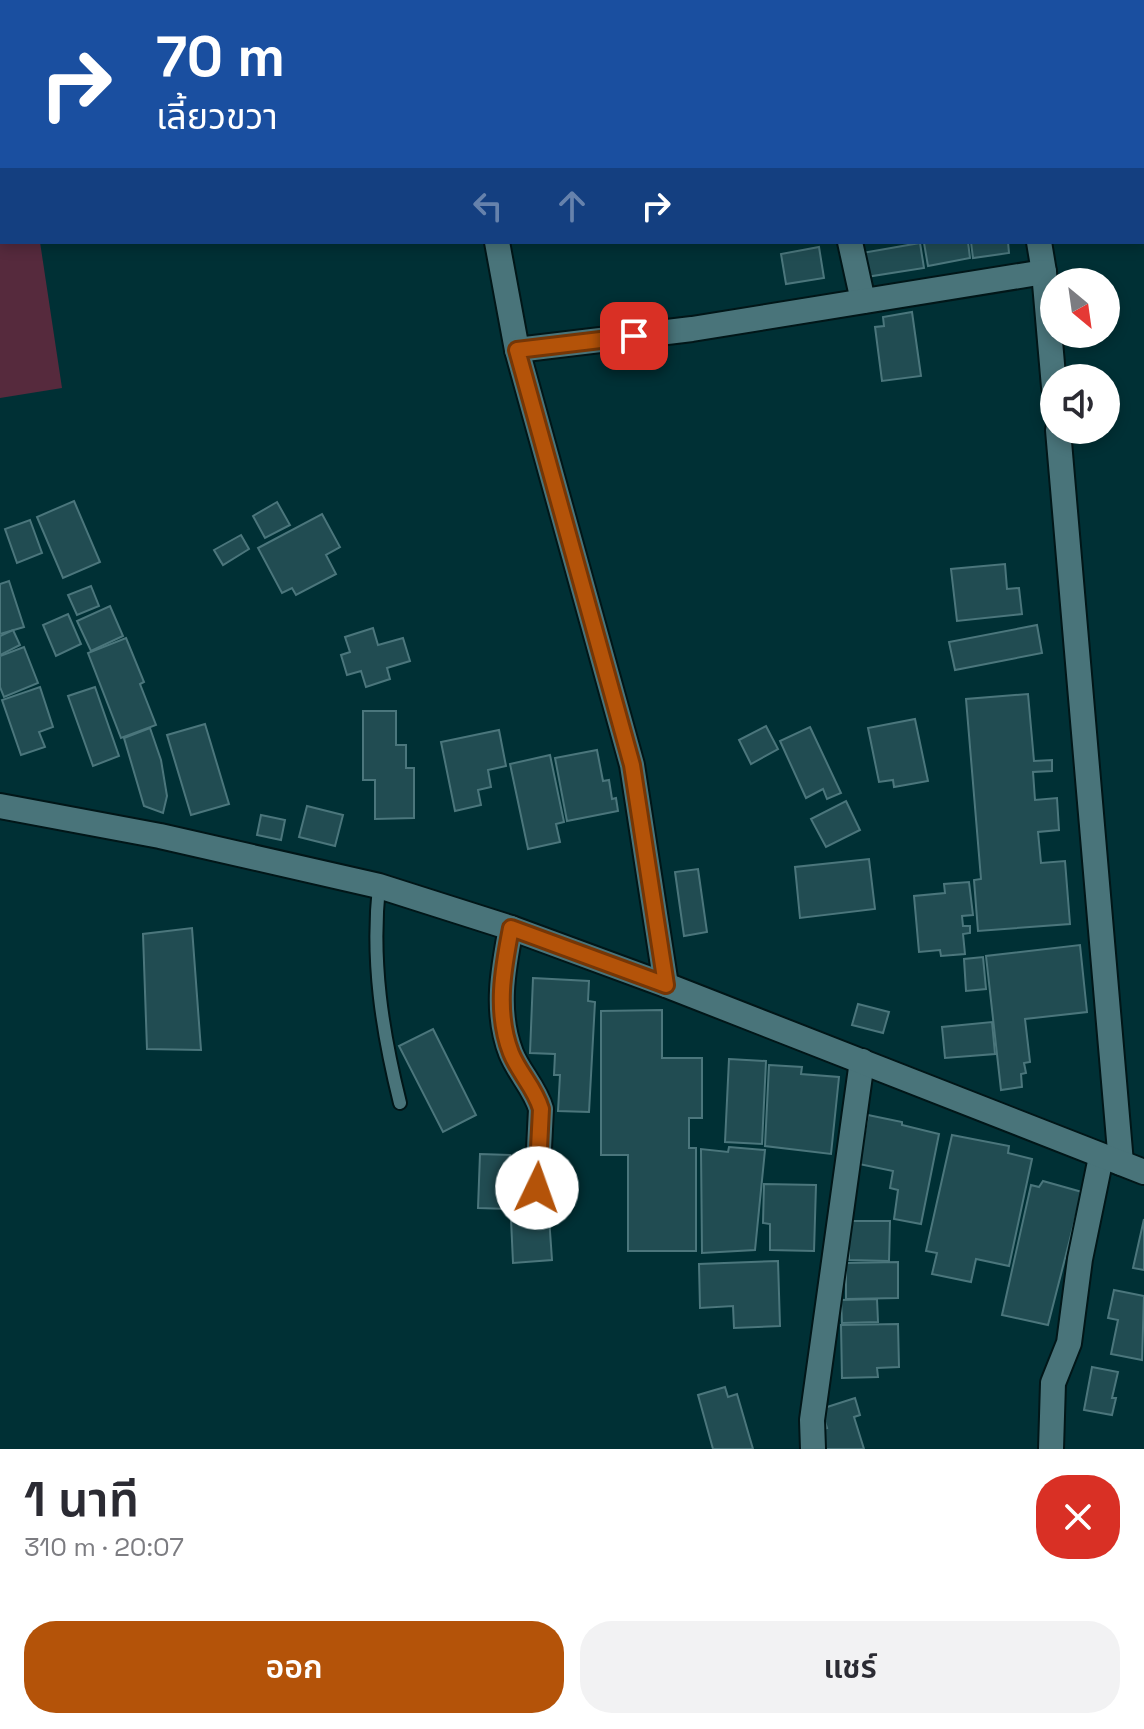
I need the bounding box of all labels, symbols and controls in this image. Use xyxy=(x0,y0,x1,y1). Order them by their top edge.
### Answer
text: 70 m xyxy=(156,21,285,92)
icon: right xyxy=(24,32,128,136)
text: เลี้ยวขวา xyxy=(156,94,278,140)
icon: left xyxy=(466,184,510,228)
icon: ahead xyxy=(550,184,594,228)
icon: right xyxy=(634,184,678,228)
north arrow xyxy=(1040,268,1120,348)
map controls xyxy=(1040,268,1120,444)
pin xyxy=(600,302,668,370)
icon: arrive xyxy=(612,314,656,358)
button: sound xyxy=(1040,364,1120,444)
position arrow xyxy=(495,1146,579,1230)
text: 1 นาที xyxy=(24,1469,139,1530)
button: close xyxy=(1036,1475,1120,1559)
text: 310 m · 20:07 xyxy=(24,1530,184,1564)
button: ออก xyxy=(24,1621,564,1713)
button: แชร์ xyxy=(580,1621,1120,1713)

